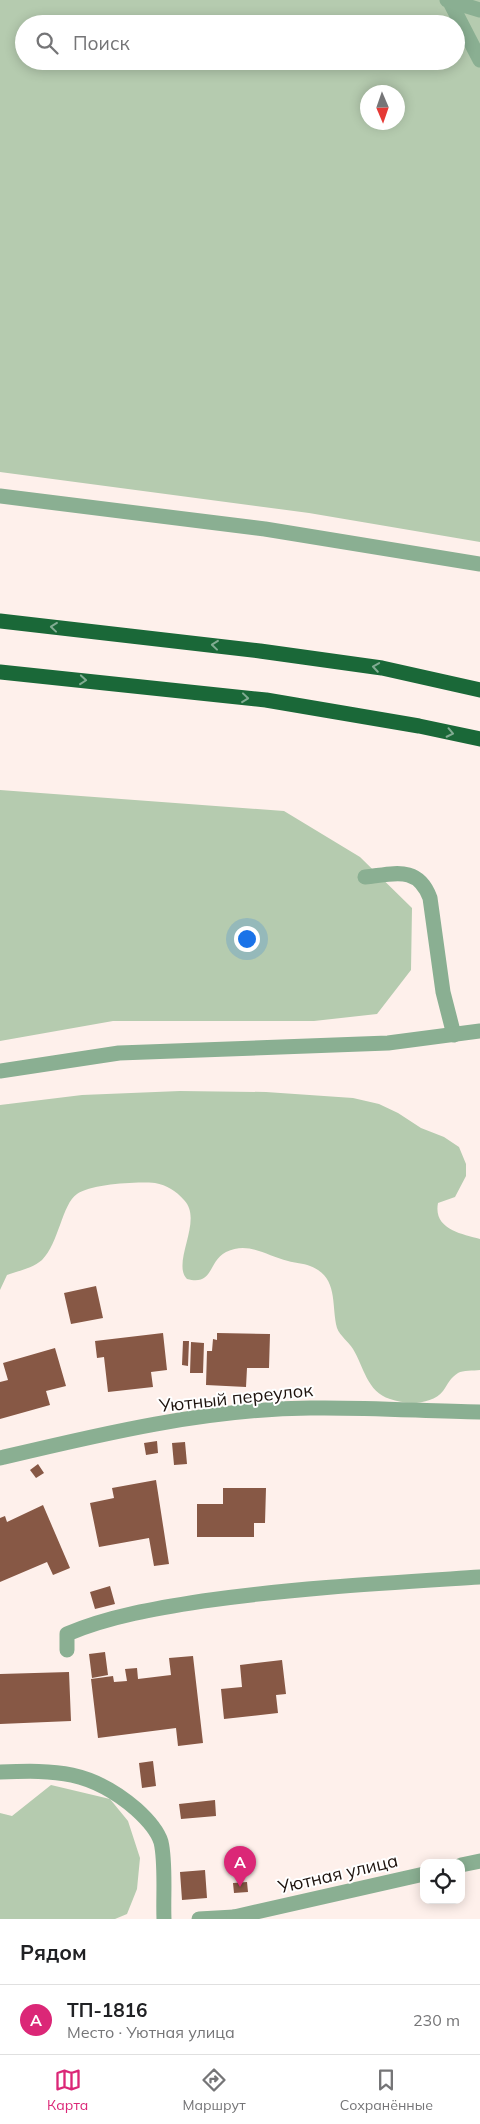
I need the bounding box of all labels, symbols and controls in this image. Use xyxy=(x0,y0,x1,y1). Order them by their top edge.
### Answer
search box xyxy=(15,15,465,70)
icon: search xyxy=(33,29,61,57)
text: Поиск xyxy=(73,31,130,55)
north arrow xyxy=(360,85,405,130)
one-way arrow xyxy=(49,622,57,633)
one-way arrow xyxy=(211,640,219,651)
one-way arrow xyxy=(372,662,380,673)
one-way arrow xyxy=(80,674,88,685)
one-way arrow xyxy=(241,692,249,703)
one-way arrow xyxy=(445,727,454,738)
your location xyxy=(234,926,260,952)
street label: Уютный переулок xyxy=(157,1378,314,1417)
pin: A xyxy=(224,1846,256,1887)
street label: Уютная улица xyxy=(275,1849,400,1899)
map controls xyxy=(420,1859,465,1904)
button: locate xyxy=(420,1859,465,1904)
text: Рядом xyxy=(20,1939,87,1965)
text: ТП-1816 xyxy=(67,1998,147,2022)
text: A xyxy=(30,2010,42,2030)
text: 230 m xyxy=(413,2010,460,2030)
text: Место · Уютная улица xyxy=(67,2022,235,2042)
tab: Карта xyxy=(47,2066,88,2114)
tab: Маршрут xyxy=(183,2066,246,2114)
tab: Сохранённые xyxy=(340,2066,433,2114)

